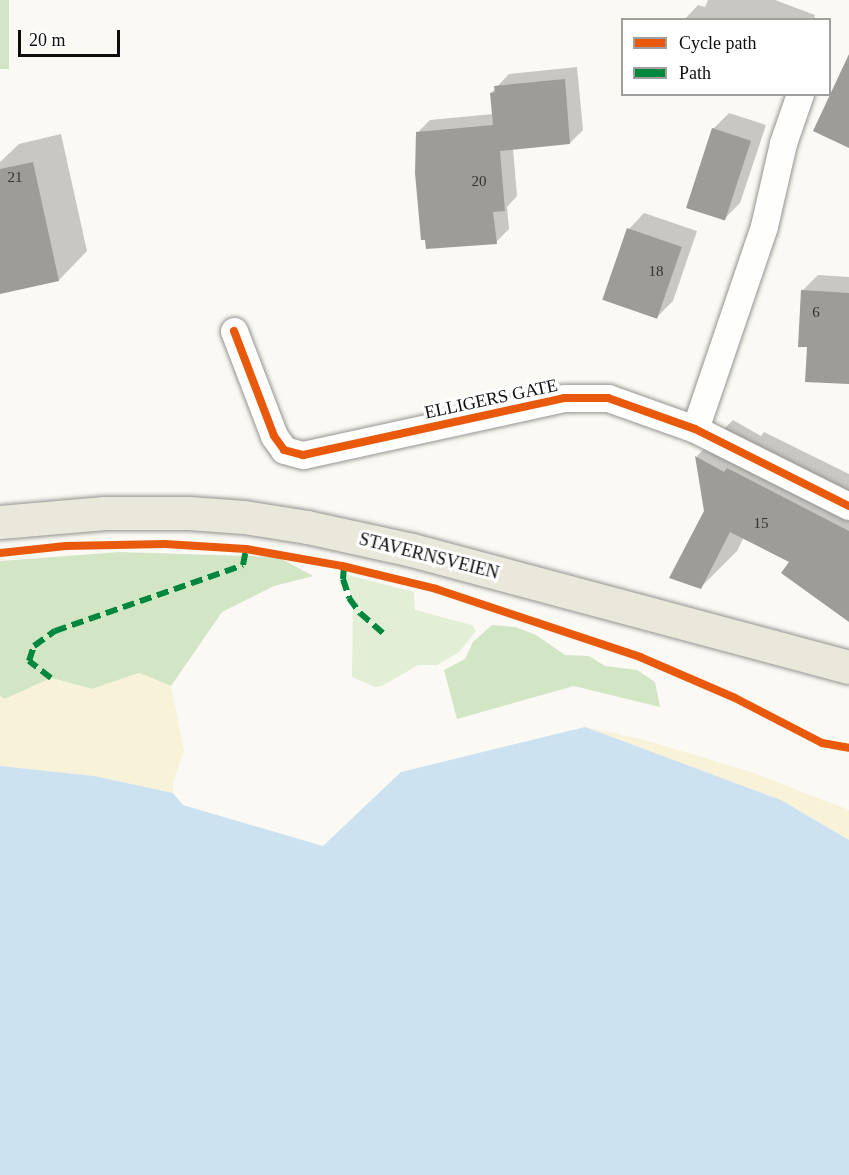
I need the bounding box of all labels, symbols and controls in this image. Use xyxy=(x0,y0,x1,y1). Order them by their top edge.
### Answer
scale bar xyxy=(21,18,123,56)
legend xyxy=(621,18,831,96)
text: 20 m xyxy=(29,30,66,50)
text: Cycle path xyxy=(679,33,756,53)
text: Path xyxy=(679,63,711,83)
house number: 21 xyxy=(8,169,22,187)
house number: 20 xyxy=(472,173,486,191)
house number: 18 xyxy=(648,263,664,281)
house number: 6 xyxy=(812,304,820,322)
street label: ELLIGERS GATE xyxy=(422,374,560,424)
house number: 15 xyxy=(754,515,768,533)
street label: STAVERNSVEIEN xyxy=(357,528,501,584)

